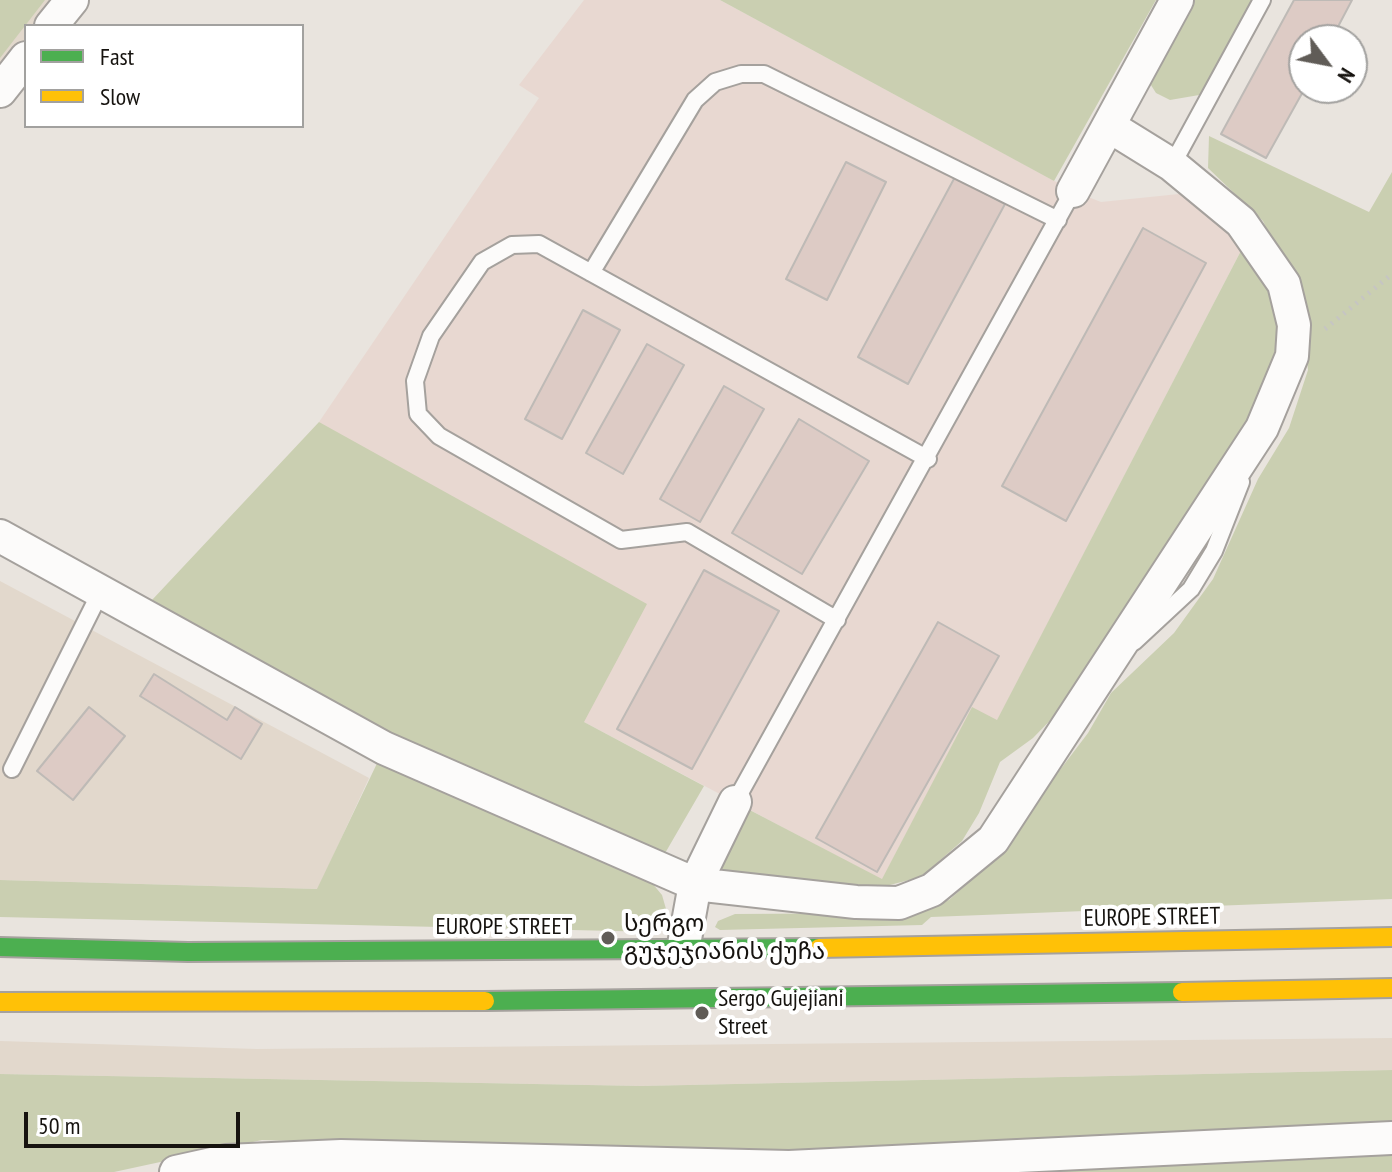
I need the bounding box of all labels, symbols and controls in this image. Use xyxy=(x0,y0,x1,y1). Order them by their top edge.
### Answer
legend xyxy=(24,24,304,128)
north arrow xyxy=(1288,24,1368,104)
text: Fast xyxy=(100,41,134,72)
text: N xyxy=(1332,63,1362,88)
text: Slow xyxy=(100,81,140,112)
street label: EUROPE STREET xyxy=(1083,902,1221,934)
place label: სერგო გუჯეჯიანის ქუჩა xyxy=(624,910,825,966)
street label: EUROPE STREET xyxy=(436,913,572,941)
marker: სერგო გუჯეჯიანის ქუჩა xyxy=(599,929,617,947)
place label: Sergo Gujejiani Street xyxy=(718,985,844,1041)
marker: Sergo Gujejiani Street xyxy=(693,1004,711,1022)
scale bar xyxy=(28,1096,244,1146)
text: 50 m xyxy=(38,1110,80,1141)

